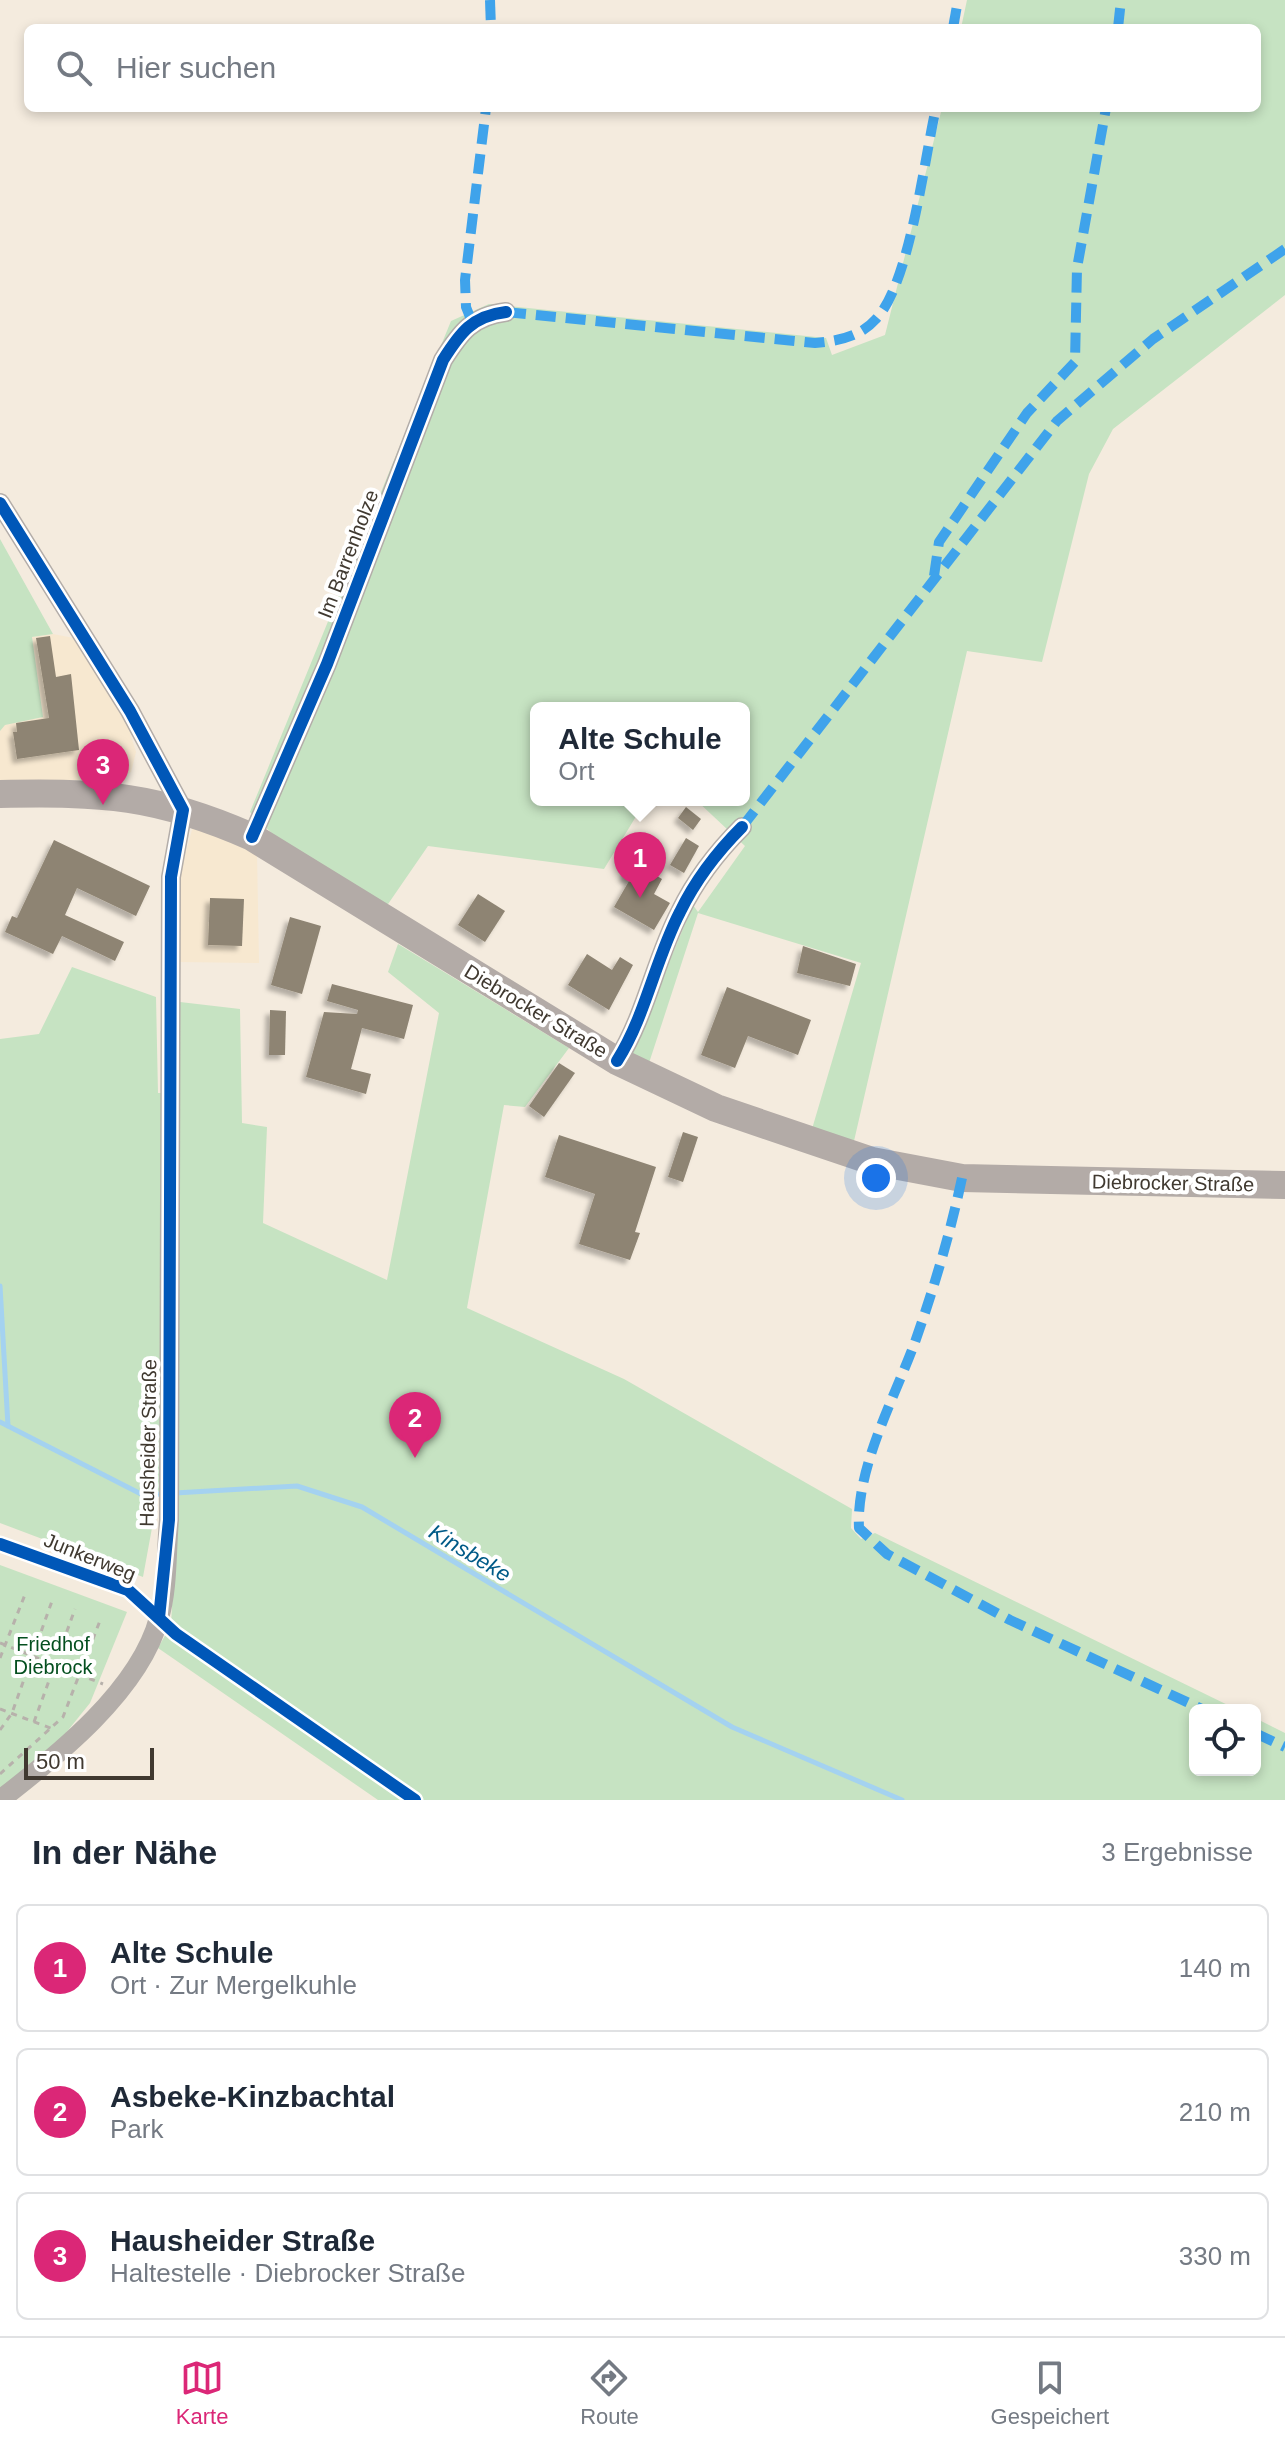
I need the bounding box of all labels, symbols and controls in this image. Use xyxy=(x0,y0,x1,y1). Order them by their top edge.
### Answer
search box xyxy=(24,24,1261,112)
icon: search xyxy=(52,46,96,90)
text: Hier suchen xyxy=(116,51,276,84)
street label: Im Barrenholze xyxy=(313,487,383,621)
popup xyxy=(530,702,750,806)
text: Alte Schule xyxy=(558,722,722,755)
pin: 3 xyxy=(77,739,129,805)
text: Ort xyxy=(558,756,594,786)
pin: 1 xyxy=(614,832,666,898)
street label: Diebrocker Straße xyxy=(461,960,611,1062)
your location xyxy=(856,1158,896,1198)
street label: Diebrocker Straße xyxy=(1092,1171,1254,1195)
street label: Hausheider Straße xyxy=(136,1359,160,1527)
pin: 2 xyxy=(389,1392,441,1458)
water label: Kinsbeke xyxy=(425,1519,515,1587)
street label: Junkerweg xyxy=(41,1529,139,1585)
park label: Friedhof Diebrock xyxy=(14,1633,93,1678)
map controls xyxy=(1189,1704,1261,1776)
button: locate xyxy=(1189,1704,1261,1776)
scale bar xyxy=(24,1744,154,1780)
text: 50 m xyxy=(36,1749,85,1774)
text: In der Nähe xyxy=(32,1833,217,1871)
text: 3 Ergebnisse xyxy=(1101,1837,1253,1867)
text: Alte Schule xyxy=(110,1936,273,1969)
text: 1 xyxy=(53,1953,67,1983)
text: 140 m xyxy=(1179,1953,1251,1983)
text: Ort · Zur Mergelkuhle xyxy=(110,1970,357,2000)
text: Asbeke-Kinzbachtal xyxy=(110,2080,395,2113)
text: 2 xyxy=(53,2097,67,2127)
text: 210 m xyxy=(1179,2097,1251,2127)
text: Park xyxy=(110,2114,163,2144)
text: Hausheider Straße xyxy=(110,2224,375,2257)
text: 3 xyxy=(53,2241,67,2271)
text: 330 m xyxy=(1179,2241,1251,2271)
text: Haltestelle · Diebrocker Straße xyxy=(110,2258,465,2288)
tab: Karte xyxy=(176,2356,228,2430)
tab: Route xyxy=(580,2356,639,2430)
tab: Gespeichert xyxy=(991,2356,1109,2430)

